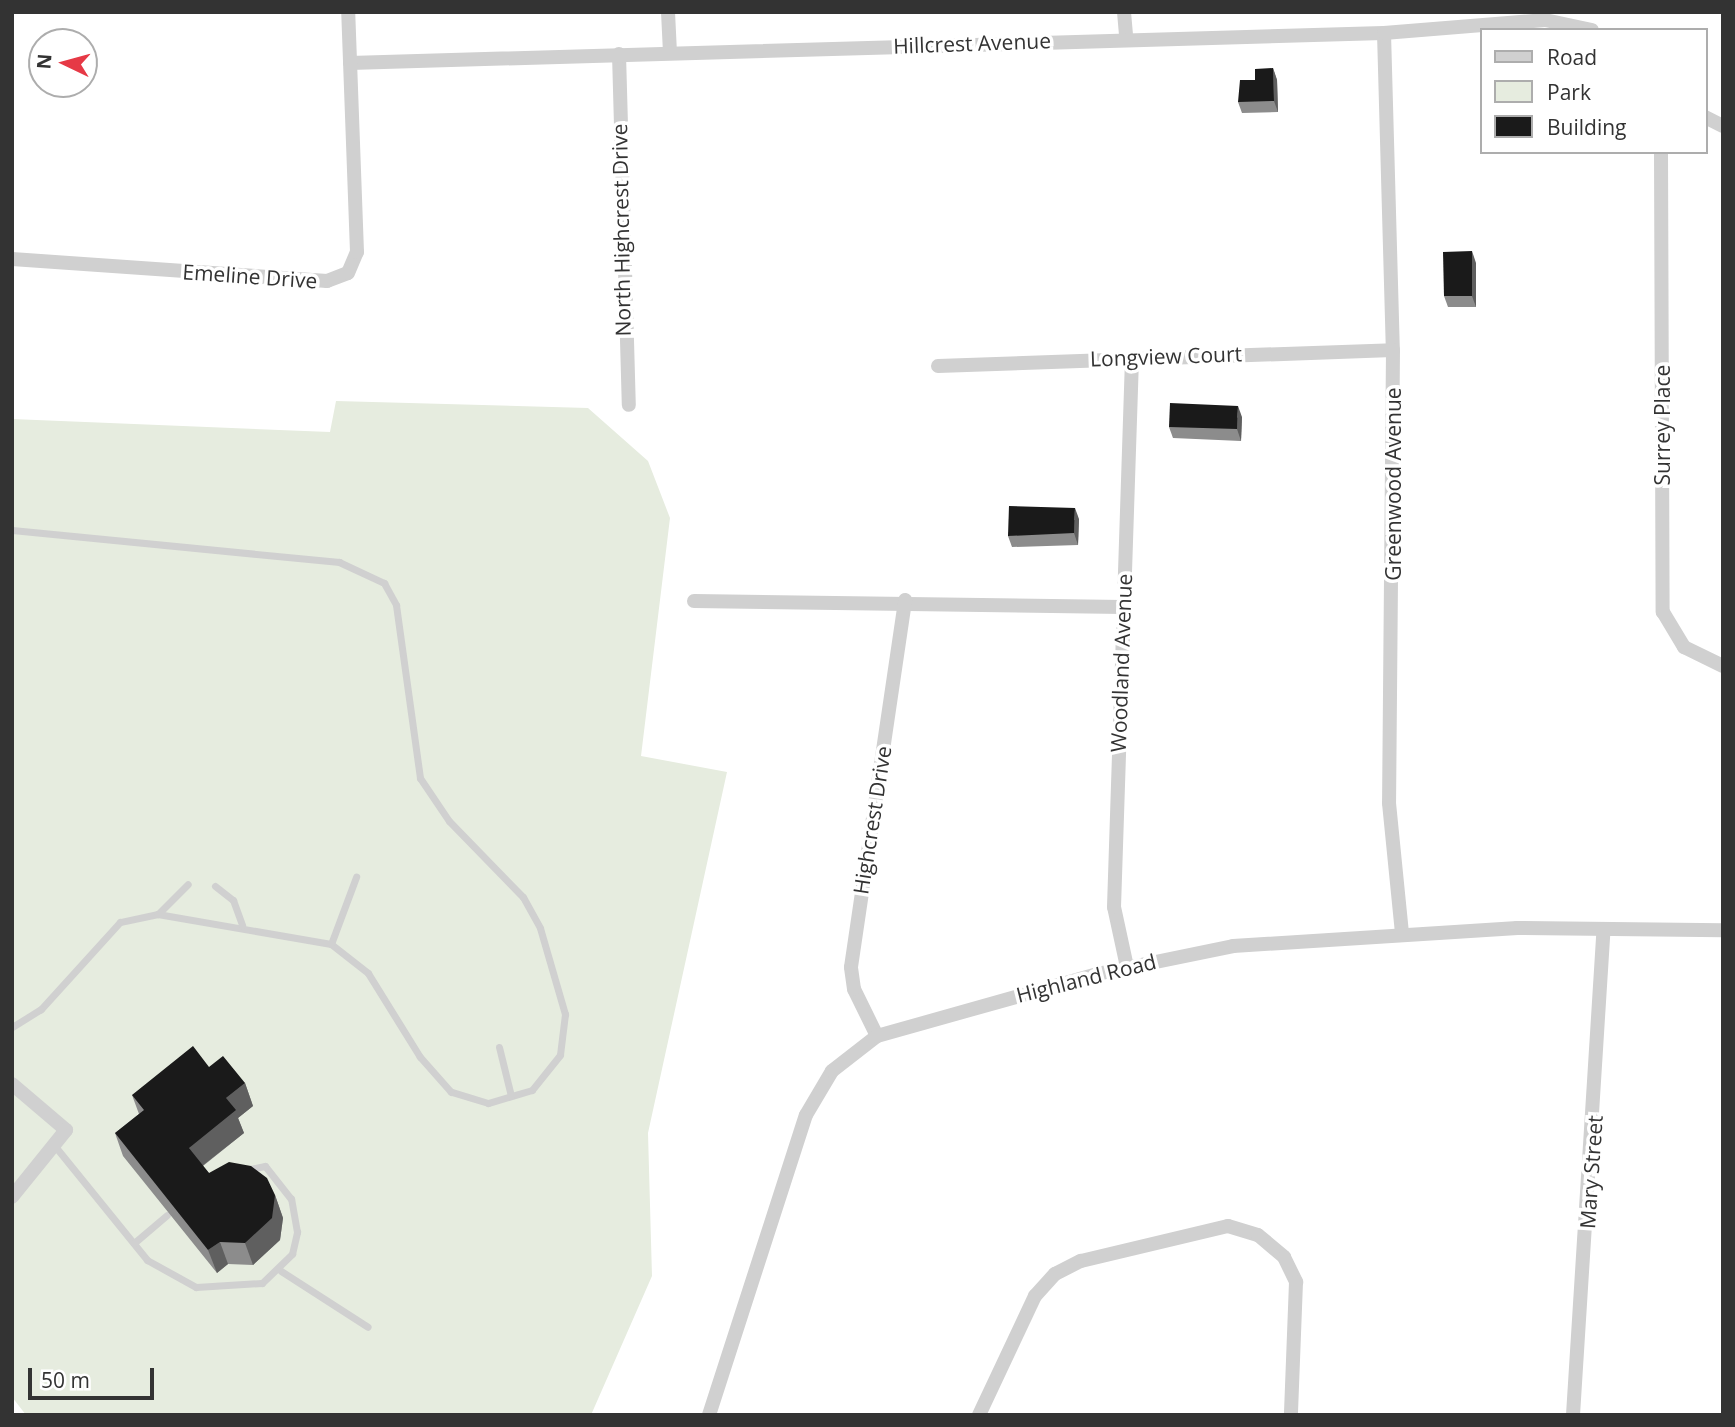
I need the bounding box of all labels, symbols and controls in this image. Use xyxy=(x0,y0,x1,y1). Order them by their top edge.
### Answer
north arrow xyxy=(28,28,98,98)
street label: Hillcrest Avenue xyxy=(893,28,1051,58)
legend xyxy=(1480,28,1707,154)
text: Road xyxy=(1547,43,1597,71)
text: N xyxy=(30,53,58,70)
text: Park xyxy=(1547,78,1591,106)
text: Building xyxy=(1547,113,1626,141)
street label: North Highcrest Drive xyxy=(607,123,635,337)
street label: Emeline Drive xyxy=(182,259,318,293)
street label: Longview Court xyxy=(1090,341,1242,371)
street label: Surrey Place xyxy=(1649,365,1675,485)
street label: Greenwood Avenue xyxy=(1380,387,1406,581)
street label: Woodland Avenue xyxy=(1105,573,1137,753)
street label: Highcrest Drive xyxy=(848,744,896,896)
street label: Highland Road xyxy=(1013,948,1159,1008)
street label: Mary Street xyxy=(1574,1114,1608,1230)
scale bar xyxy=(32,1354,158,1398)
text: 50 m xyxy=(41,1366,90,1394)

